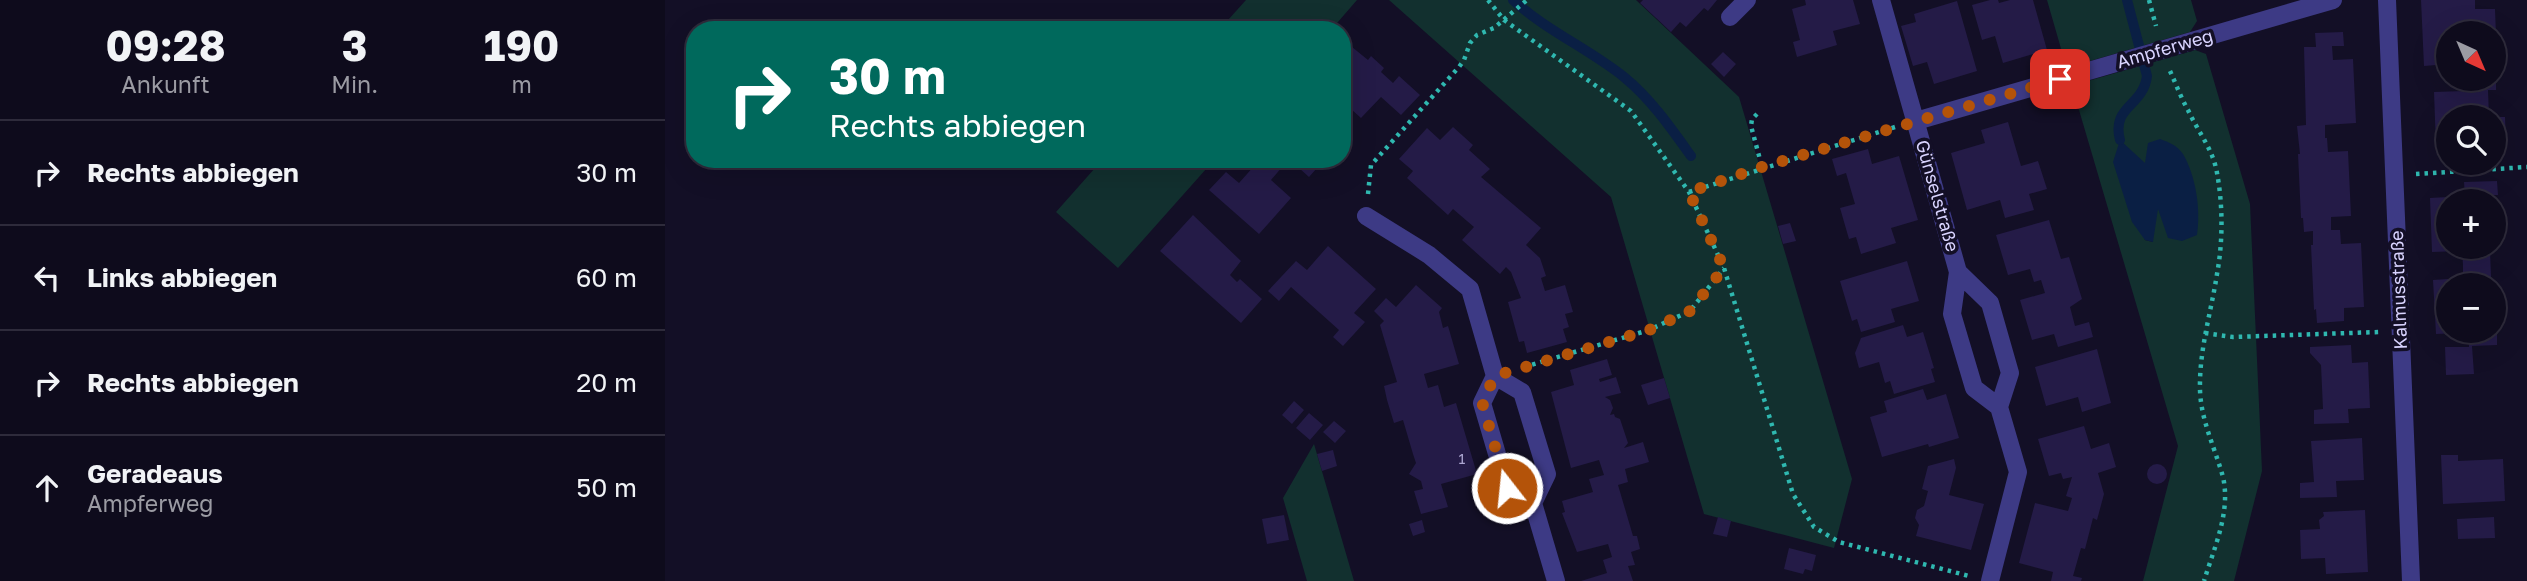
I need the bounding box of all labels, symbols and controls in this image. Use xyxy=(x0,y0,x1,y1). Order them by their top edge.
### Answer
text: 09:28 xyxy=(106,20,226,70)
text: 3 xyxy=(342,20,367,70)
text: 190 xyxy=(484,20,559,70)
north arrow xyxy=(2436,21,2506,91)
map controls xyxy=(2436,21,2506,343)
street label: Ampferweg xyxy=(2114,24,2215,72)
text: 30 m xyxy=(829,46,946,105)
icon: right xyxy=(714,49,805,140)
pin xyxy=(2030,49,2090,109)
icon: arrive xyxy=(2041,60,2079,98)
text: Ankunft xyxy=(121,70,210,98)
text: Min. xyxy=(331,70,378,98)
text: m xyxy=(511,70,532,98)
button: search xyxy=(2436,105,2506,175)
text: Rechts abbiegen xyxy=(829,106,1086,144)
street label: Günselstraße xyxy=(1912,137,1964,254)
icon: right xyxy=(28,154,66,192)
text: Rechts abbiegen xyxy=(87,157,299,188)
text: 30 m xyxy=(576,157,637,188)
button: + xyxy=(2436,189,2506,259)
street label: Kalmusstraße xyxy=(2385,230,2411,350)
icon: left xyxy=(28,259,66,297)
text: Links abbiegen xyxy=(87,262,277,293)
text: 60 m xyxy=(576,262,637,293)
button: − xyxy=(2436,273,2506,343)
icon: right xyxy=(28,364,66,402)
text: Rechts abbiegen xyxy=(87,367,299,398)
text: 20 m xyxy=(576,367,637,398)
house number: 1 xyxy=(1459,450,1466,467)
position arrow xyxy=(1470,451,1544,525)
text: Geradeaus xyxy=(87,458,223,489)
icon: ahead xyxy=(28,469,66,507)
text: 50 m xyxy=(576,472,637,503)
text: Ampferweg xyxy=(87,489,214,517)

